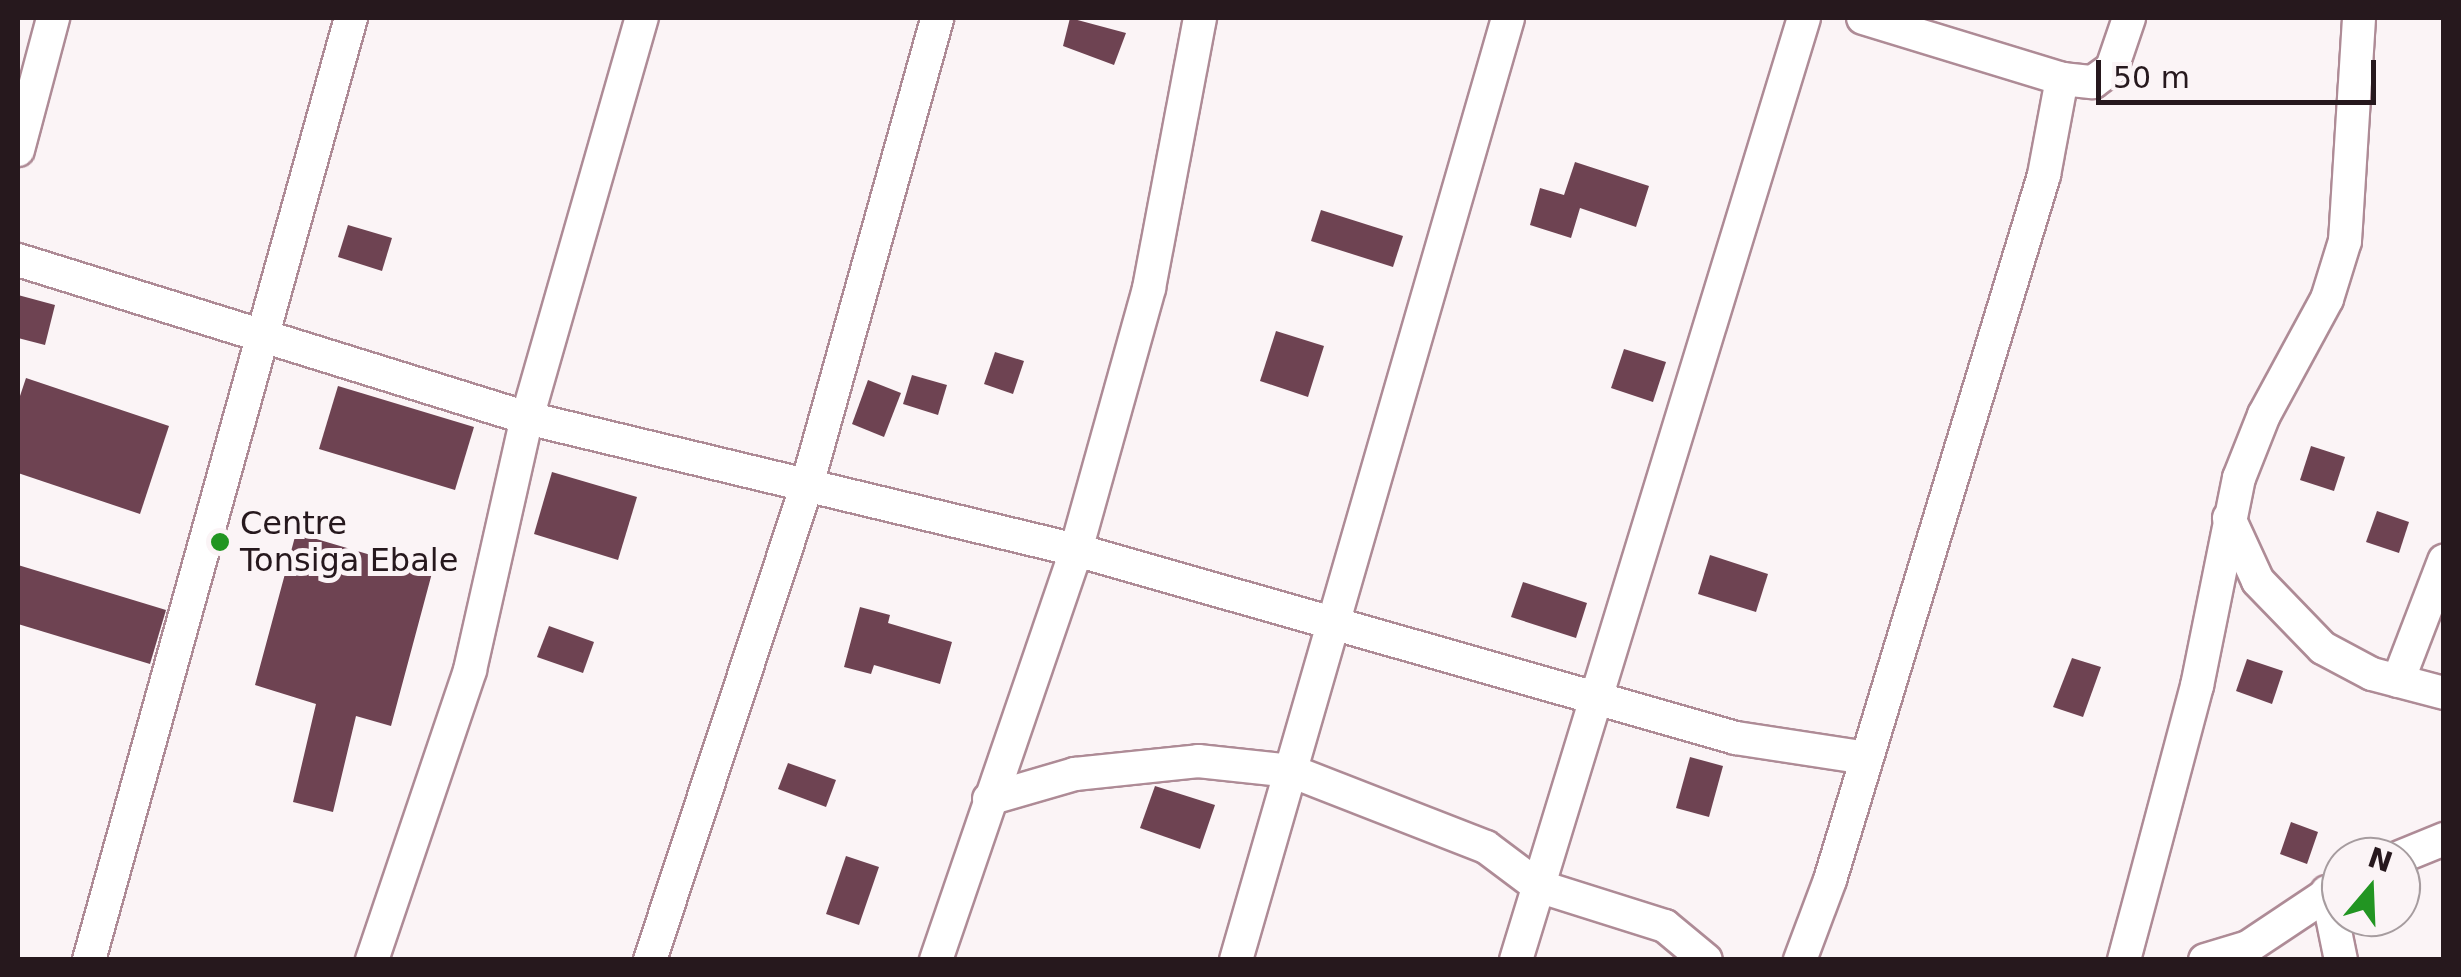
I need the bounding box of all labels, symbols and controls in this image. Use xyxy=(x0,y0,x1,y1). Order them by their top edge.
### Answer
scale bar xyxy=(2101,40,2381,102)
text: 50 m xyxy=(2113,60,2190,95)
place label: Centre Tonsiga Ebale xyxy=(240,505,458,580)
marker: Centre Tonsiga Ebale xyxy=(209,531,231,553)
north arrow xyxy=(2321,837,2421,937)
text: N xyxy=(2364,841,2397,879)

